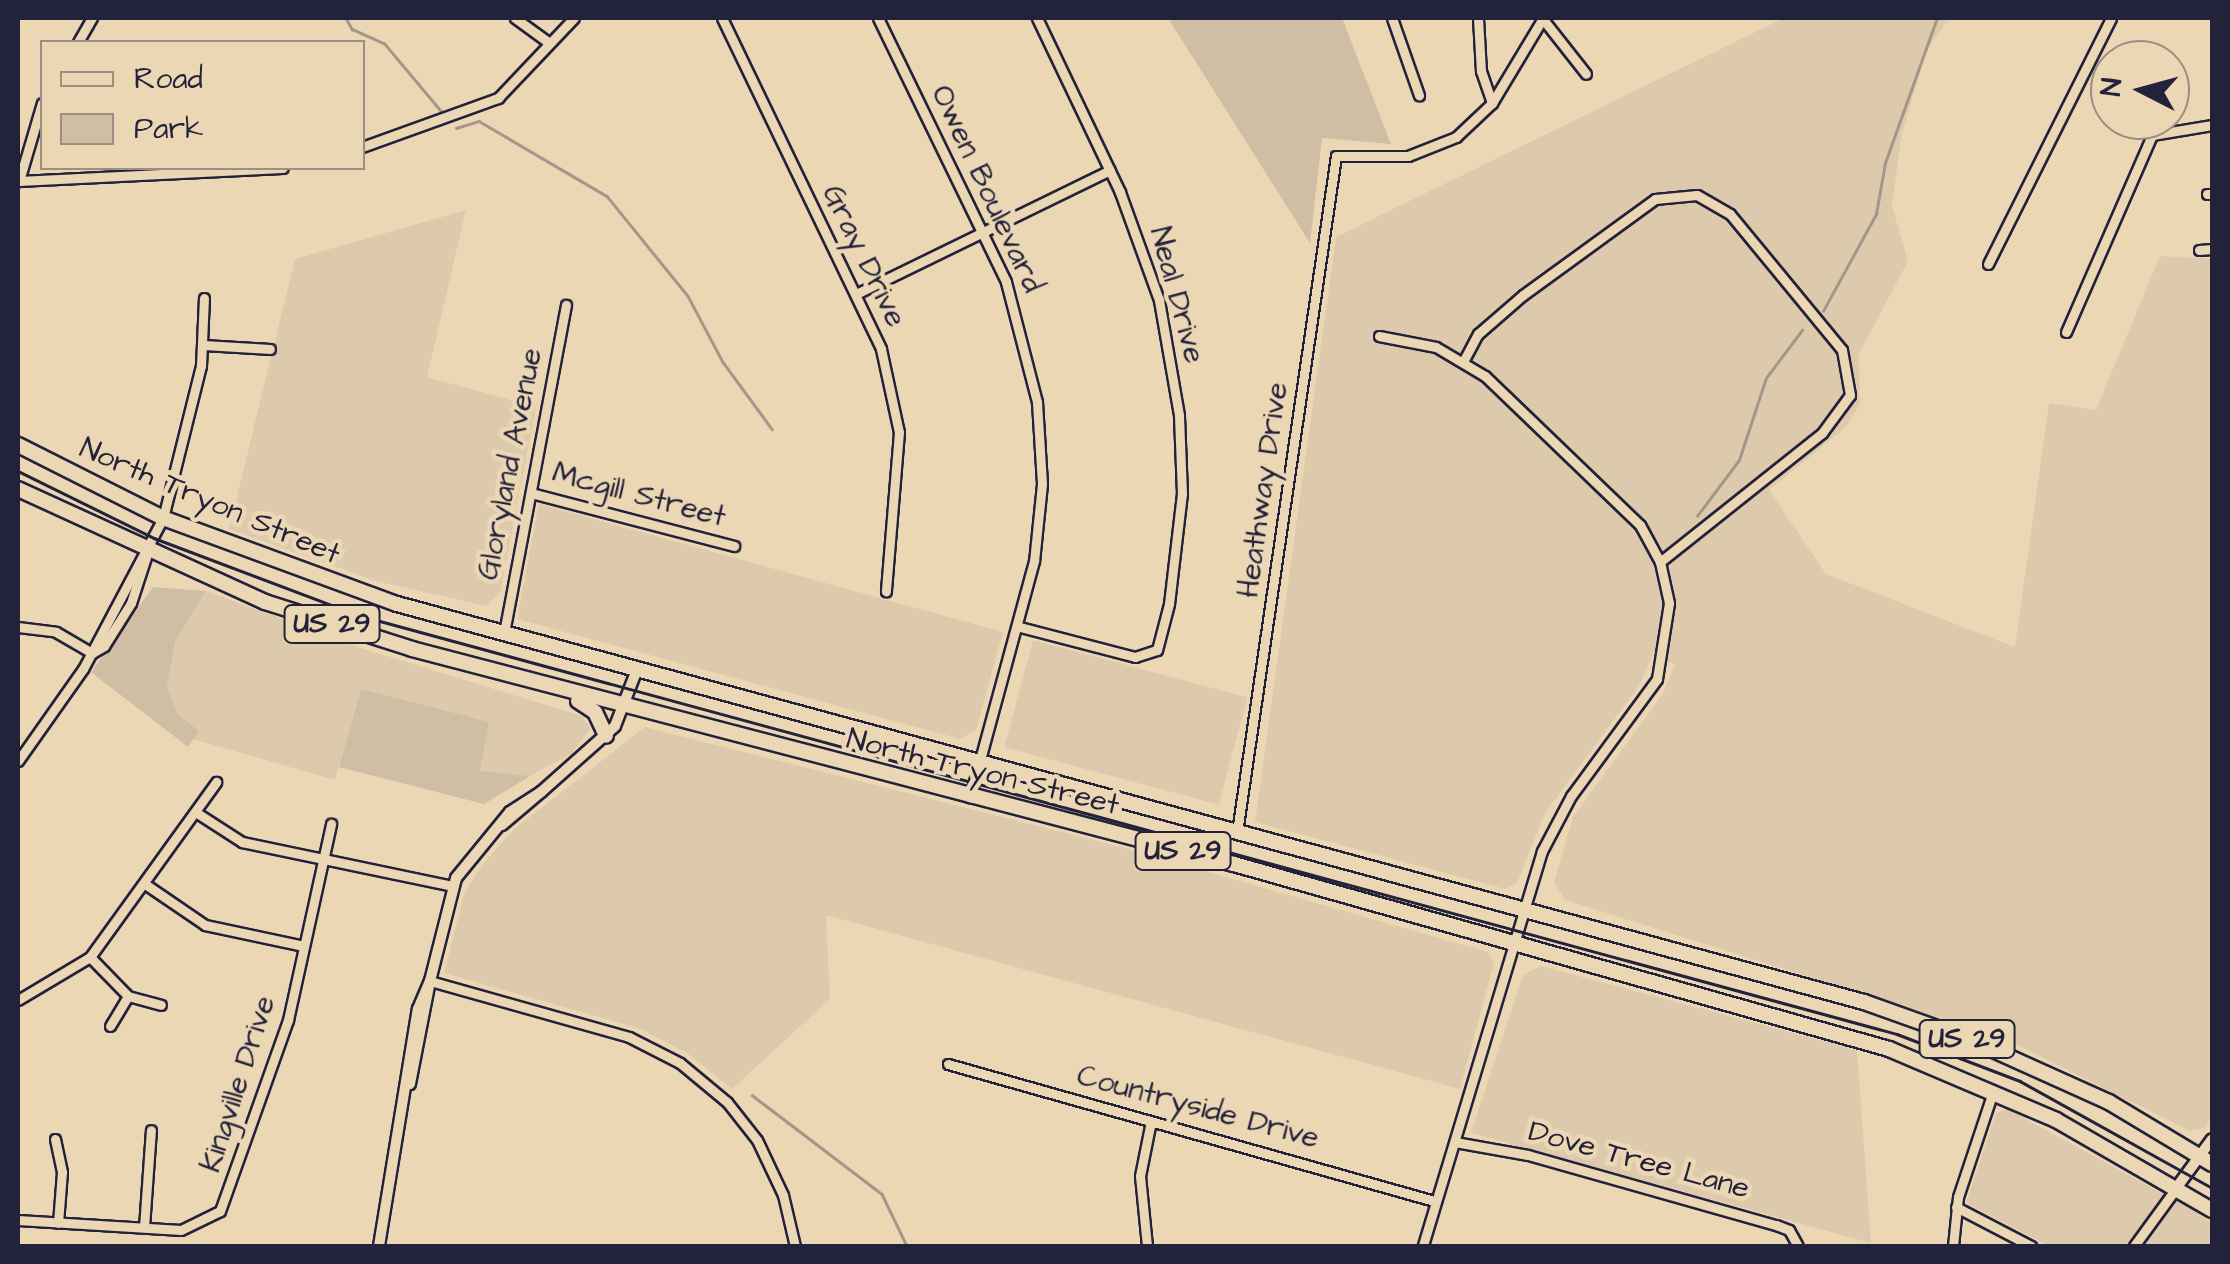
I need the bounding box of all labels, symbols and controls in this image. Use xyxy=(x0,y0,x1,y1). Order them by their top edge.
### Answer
legend xyxy=(40,40,365,170)
north arrow xyxy=(2090,40,2190,140)
text: Road xyxy=(134,58,203,100)
text: N xyxy=(2091,76,2132,98)
street label: Owen Boulevard xyxy=(923,80,1051,298)
text: Park xyxy=(134,108,203,150)
street label: Gray Drive xyxy=(814,179,914,333)
street label: Neal Drive xyxy=(1142,223,1212,367)
street label: Gloryland Avenue xyxy=(470,345,550,583)
street label: Heathway Drive xyxy=(1230,380,1296,600)
street label: North Tryon Street xyxy=(74,430,346,572)
street label: Mcgill Street xyxy=(548,455,730,535)
road number: US 29 xyxy=(282,601,382,647)
street label: North Tryon Street xyxy=(843,721,1123,823)
road number: US 29 xyxy=(1133,828,1233,874)
street label: Kingville Drive xyxy=(193,991,283,1177)
road number: US 29 xyxy=(1917,1016,2017,1062)
street label: Countryside Drive xyxy=(1073,1057,1323,1157)
street label: Dove Tree Lane xyxy=(1525,1113,1753,1207)

